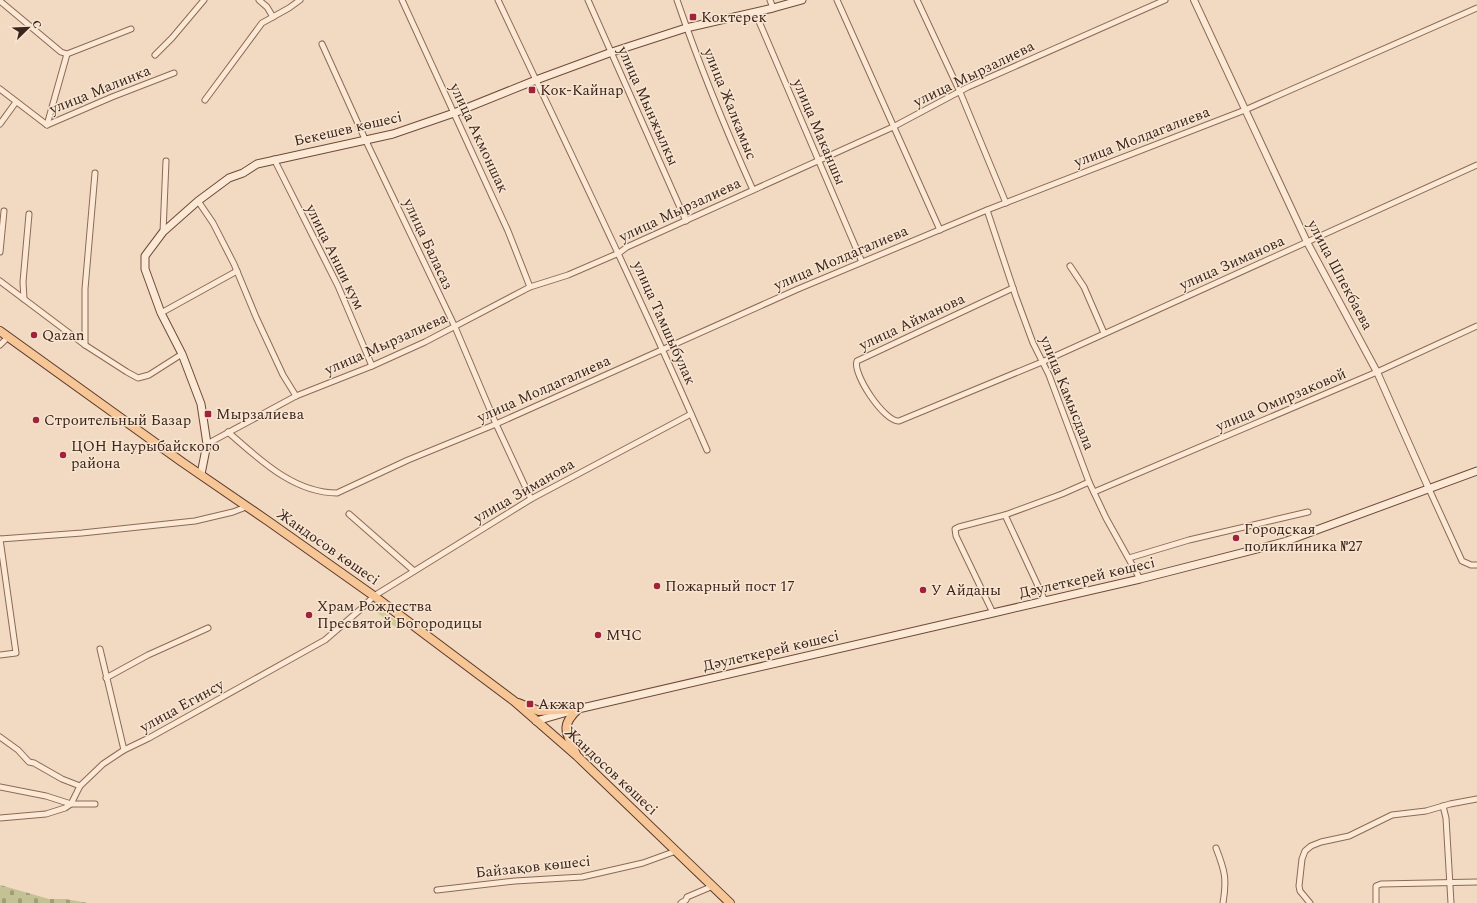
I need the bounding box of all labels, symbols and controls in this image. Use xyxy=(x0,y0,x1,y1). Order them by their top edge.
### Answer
place label: Коктерек xyxy=(701,6,767,29)
north arrow xyxy=(8,8,48,48)
marker: Коктерек xyxy=(688,12,698,22)
text: С xyxy=(27,17,46,31)
street label: улица Мырзалиева xyxy=(909,34,1039,114)
street label: улица Мынжылкы xyxy=(611,42,685,169)
street label: улица Жалкамыс xyxy=(697,44,763,163)
street label: улица Малинка xyxy=(45,59,155,121)
street label: улица Маканшы xyxy=(786,74,852,189)
street label: улица Акмоншак xyxy=(443,78,515,197)
place label: Кок-Кайнар xyxy=(540,79,624,102)
marker: Кок-Кайнар xyxy=(527,85,537,95)
street label: улица Молдагалиева xyxy=(1070,100,1214,174)
street label: Бекешев көшесі xyxy=(292,105,404,153)
street label: улица Мырзалиева xyxy=(614,171,745,249)
street label: улица Баласаз xyxy=(396,194,459,293)
street label: улица Анши кум xyxy=(299,199,371,314)
street label: улица Шпекбаева xyxy=(1301,215,1379,335)
street label: улица Молдагалиева xyxy=(769,219,912,297)
street label: улица Зиманова xyxy=(1175,229,1289,297)
street label: улица Тамшыбулак xyxy=(626,256,702,389)
street label: улица Айманова xyxy=(854,287,969,357)
street label: улица Мырзалиева xyxy=(320,306,452,382)
place label: Qazan xyxy=(42,324,85,347)
marker: Qazan xyxy=(29,330,39,340)
street label: улица Камысдала xyxy=(1033,331,1101,454)
street label: улица Молдагалиева xyxy=(473,349,615,429)
street label: улица Омирзаковой xyxy=(1211,362,1350,438)
place label: Мырзалиева xyxy=(216,403,305,426)
place label: Строительный Базар xyxy=(44,409,191,432)
marker: Мырзалиева xyxy=(203,409,213,419)
marker: Строительный Базар xyxy=(31,415,41,425)
place label: ЦОН Наурыбайского района xyxy=(71,435,220,475)
marker: ЦОН Наурыбайского района xyxy=(58,450,68,460)
street label: улица Зиманова xyxy=(468,452,579,530)
street label: Жандосов көшесі xyxy=(272,503,384,591)
place label: Городская поликлиника №27 xyxy=(1244,518,1363,558)
marker: Городская поликлиника №27 xyxy=(1231,533,1241,543)
street label: Дәулеткерей көшесі xyxy=(1017,551,1157,605)
place label: Пожарный пост 17 xyxy=(665,575,795,598)
place label: У Айданы xyxy=(931,579,1001,602)
marker: Пожарный пост 17 xyxy=(652,581,662,591)
marker: У Айданы xyxy=(918,585,928,595)
place label: Храм Рождества Пресвятой Богородицы xyxy=(317,595,482,635)
marker: Храм Рождества Пресвятой Богородицы xyxy=(304,610,314,620)
place label: МЧС xyxy=(606,624,642,647)
street label: Дәулеткерей көшесі xyxy=(701,624,841,678)
marker: МЧС xyxy=(593,630,603,640)
street label: улица Егинсу xyxy=(135,673,229,739)
place label: Акжар xyxy=(538,693,585,716)
marker: Акжар xyxy=(525,699,535,709)
street label: Жандосов көшесі xyxy=(559,721,663,821)
street label: Байзақов көшесі xyxy=(474,850,592,884)

